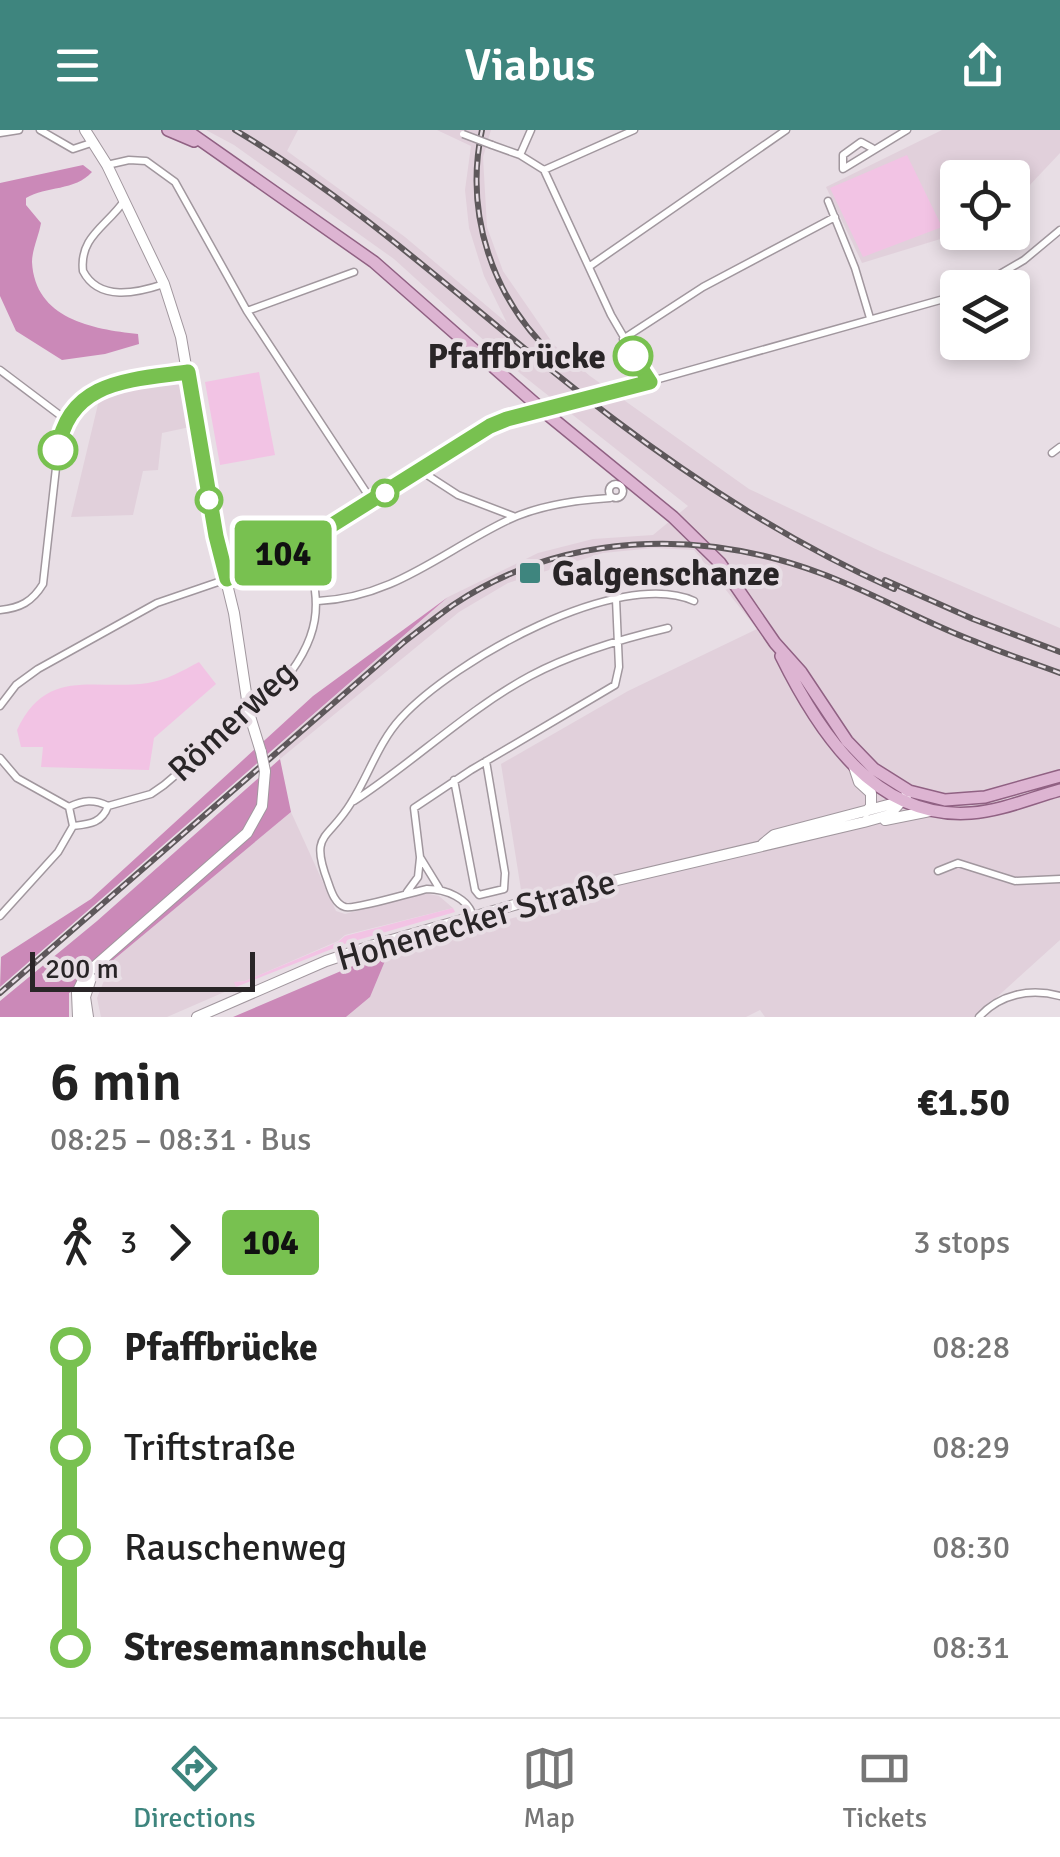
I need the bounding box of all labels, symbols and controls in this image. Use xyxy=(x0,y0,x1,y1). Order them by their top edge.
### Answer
icon: menu xyxy=(50,38,105,93)
text: Viabus xyxy=(465,38,595,93)
icon: share xyxy=(955,38,1010,93)
map controls xyxy=(940,160,1030,360)
button: locate xyxy=(940,160,1030,250)
button: layers xyxy=(940,270,1030,360)
place label: Pfaffbrücke xyxy=(427,335,606,378)
marker: Pfaffbrücke xyxy=(614,337,652,375)
unlabelled marker xyxy=(39,431,77,469)
unlabelled marker xyxy=(372,480,398,506)
unlabelled marker xyxy=(196,487,222,513)
line badge: 104 xyxy=(226,520,340,586)
text: 104 xyxy=(255,532,311,575)
place label: Galgenschanze xyxy=(552,552,780,595)
marker: Galgenschanze xyxy=(517,560,543,586)
street label: Römerweg xyxy=(159,651,305,791)
street label: Hohenecker Straße xyxy=(332,860,620,980)
scale bar xyxy=(30,947,255,991)
text: 200 m xyxy=(45,952,119,986)
text: 6 min xyxy=(50,1048,182,1116)
text: €1.50 xyxy=(917,1079,1010,1126)
text: 08:25 – 08:31 · Bus xyxy=(50,1120,311,1159)
icon: walk xyxy=(50,1215,105,1270)
icon: forward xyxy=(152,1215,207,1270)
text: 104 xyxy=(242,1221,299,1264)
text: 3 xyxy=(120,1223,137,1262)
text: 3 stops xyxy=(913,1223,1010,1262)
text: Pfaffbrücke xyxy=(124,1324,318,1371)
text: 08:28 xyxy=(932,1328,1010,1367)
text: Triftstraße xyxy=(124,1424,296,1471)
text: 08:29 xyxy=(932,1428,1010,1467)
text: Rauschenweg xyxy=(124,1524,347,1571)
text: 08:30 xyxy=(932,1528,1010,1567)
text: Stresemannschule xyxy=(124,1624,427,1671)
text: 08:31 xyxy=(932,1628,1010,1667)
tab: Directions xyxy=(133,1741,255,1835)
tab: Map xyxy=(522,1741,577,1835)
tab: Tickets xyxy=(843,1741,927,1835)

